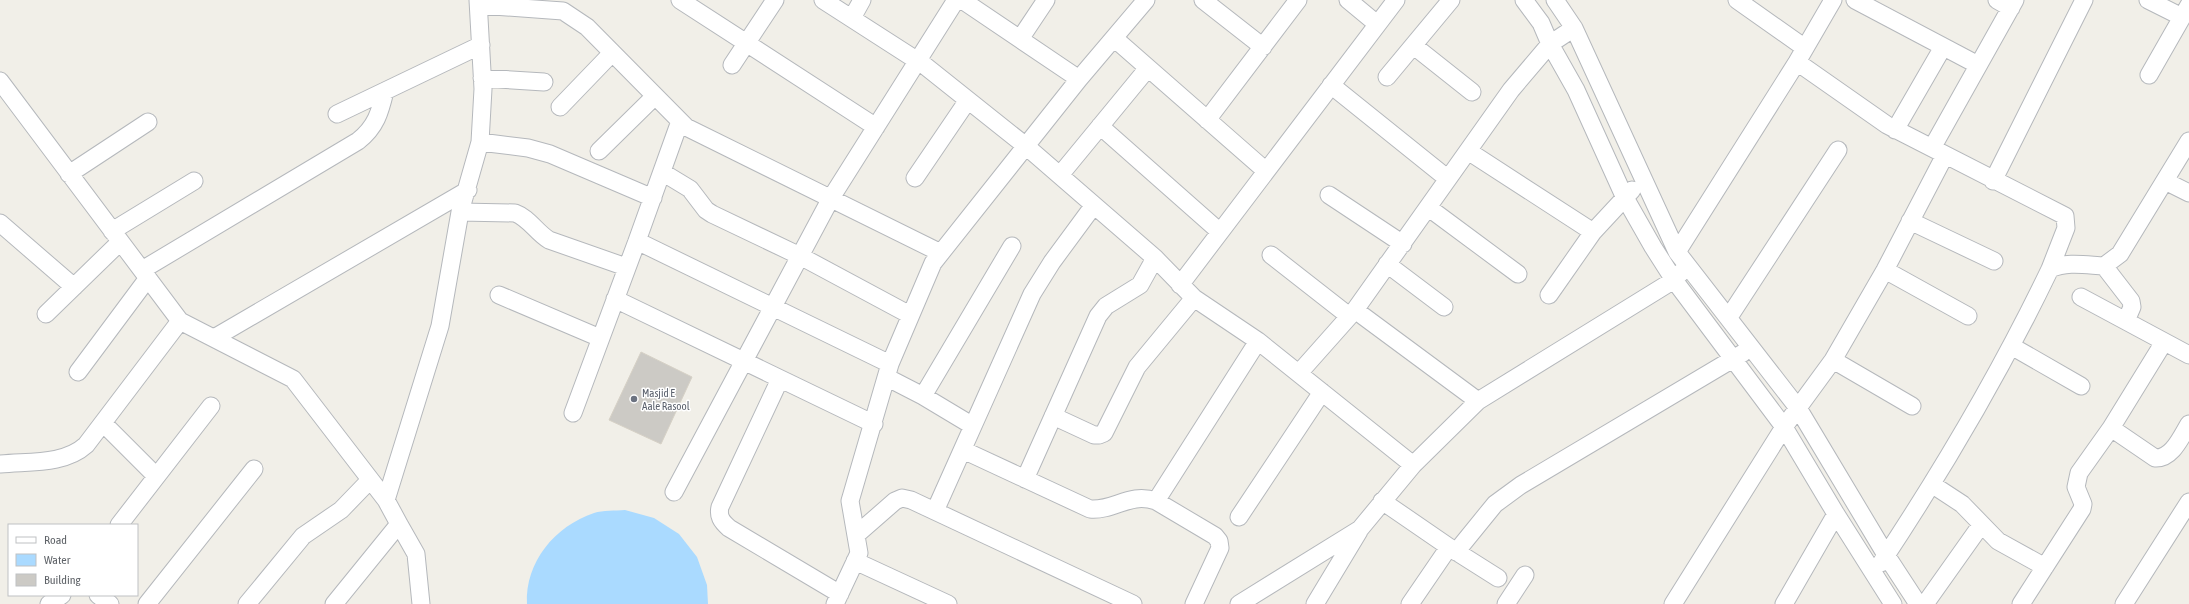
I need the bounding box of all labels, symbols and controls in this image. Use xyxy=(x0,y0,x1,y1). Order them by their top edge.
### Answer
place label: Masjid E Aale Rasool xyxy=(642,387,690,412)
marker: Masjid E Aale Rasool xyxy=(629,394,639,404)
legend xyxy=(8,524,138,596)
text: Road xyxy=(44,533,67,547)
text: Water xyxy=(44,553,71,567)
text: Building xyxy=(44,573,82,587)

